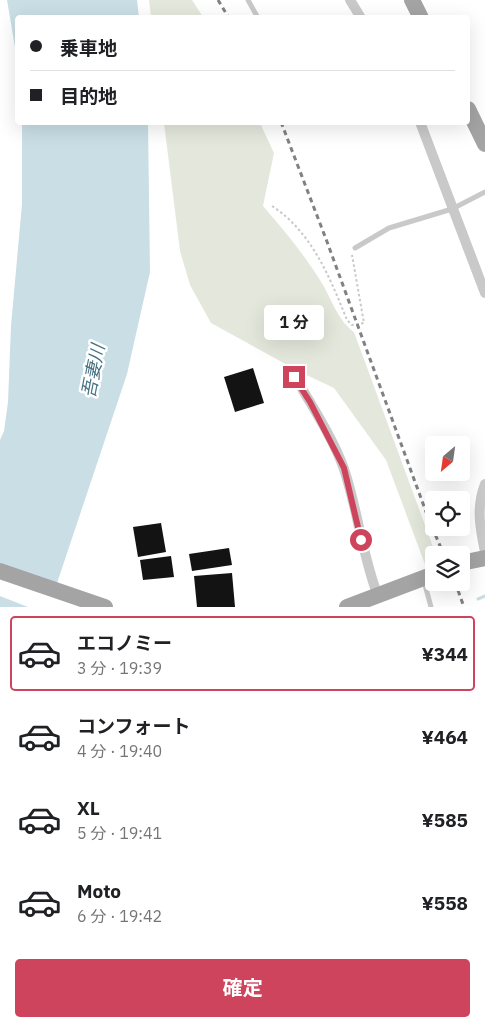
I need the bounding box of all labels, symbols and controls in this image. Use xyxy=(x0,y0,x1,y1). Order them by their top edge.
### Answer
text: 乗車地 xyxy=(60,36,117,60)
text: 目的地 xyxy=(60,84,117,108)
callout: 1 分 xyxy=(264,304,324,340)
text: 1 分 xyxy=(279,312,309,332)
water label: 吾妻川 xyxy=(77,340,110,400)
route end xyxy=(283,366,305,388)
north arrow xyxy=(425,436,470,481)
map controls xyxy=(425,436,470,591)
button: locate xyxy=(425,491,470,536)
route start xyxy=(350,529,372,551)
button: layers xyxy=(425,546,470,591)
icon: car xyxy=(17,631,62,676)
text: エコノミー xyxy=(77,631,172,655)
text: ¥344 xyxy=(421,642,468,666)
text: 3 分 · 19:39 xyxy=(77,658,162,678)
icon: car xyxy=(17,714,62,759)
text: コンフォート xyxy=(77,714,190,738)
text: ¥464 xyxy=(421,725,468,749)
text: 4 分 · 19:40 xyxy=(77,741,162,761)
text: XL xyxy=(77,796,100,820)
icon: car xyxy=(17,797,62,842)
text: ¥585 xyxy=(421,808,468,832)
text: 5 分 · 19:41 xyxy=(77,823,162,843)
text: Moto xyxy=(77,879,121,903)
icon: car xyxy=(17,880,62,925)
text: ¥558 xyxy=(421,891,468,915)
text: 6 分 · 19:42 xyxy=(77,906,162,926)
button: 確定 xyxy=(15,959,470,1017)

